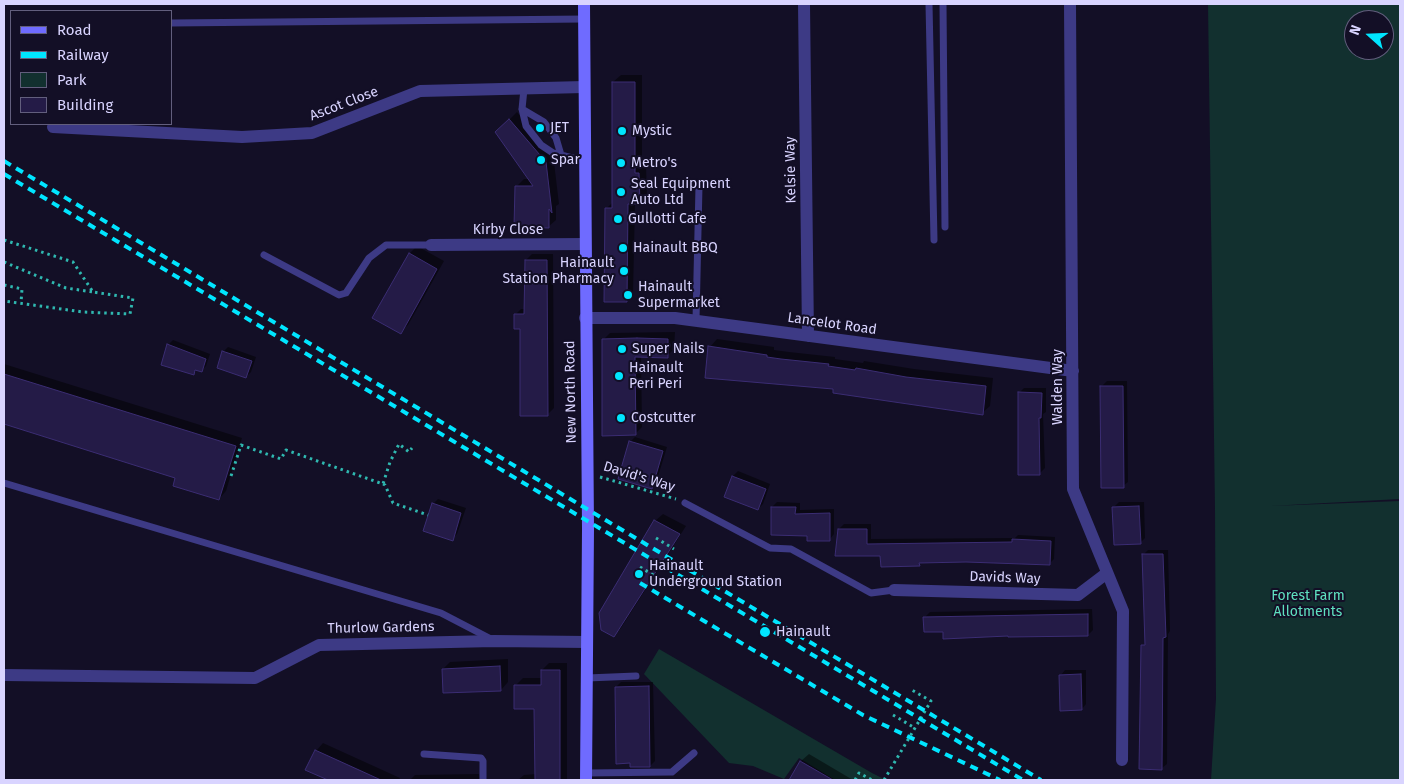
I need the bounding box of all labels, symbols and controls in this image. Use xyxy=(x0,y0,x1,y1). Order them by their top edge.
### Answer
legend xyxy=(10,10,172,125)
north arrow xyxy=(1344,10,1394,60)
text: Road xyxy=(57,21,92,39)
text: N xyxy=(1346,23,1365,37)
text: Railway xyxy=(57,46,109,64)
text: Park xyxy=(57,71,87,89)
street label: Ascot Close xyxy=(307,83,381,125)
text: Building xyxy=(57,96,113,114)
place label: JET xyxy=(550,120,569,136)
marker: JET xyxy=(534,122,546,134)
place label: Mystic xyxy=(632,123,672,139)
marker: Mystic xyxy=(616,125,628,137)
street label: Kelsie Way xyxy=(782,136,800,204)
place label: Spar xyxy=(551,152,580,168)
marker: Spar xyxy=(535,154,547,166)
place label: Metro's xyxy=(631,155,677,171)
marker: Metro's xyxy=(615,157,627,169)
place label: Seal Equipment Auto Ltd xyxy=(631,176,730,208)
marker: Seal Equipment Auto Ltd xyxy=(615,186,627,198)
place label: Gullotti Cafe xyxy=(628,211,707,227)
marker: Gullotti Cafe xyxy=(612,213,624,225)
street label: Kirby Close xyxy=(473,222,543,238)
place label: Hainault BBQ xyxy=(633,240,718,256)
marker: Hainault BBQ xyxy=(617,242,629,254)
place label: Hainault Station Pharmacy xyxy=(502,255,614,288)
marker: Hainault Station Pharmacy xyxy=(618,265,630,277)
place label: Hainault Supermarket xyxy=(638,279,720,312)
marker: Hainault Supermarket xyxy=(622,289,634,301)
street label: Lancelot Road xyxy=(786,309,878,339)
street label: New North Road xyxy=(562,340,580,444)
place label: Super Nails xyxy=(632,341,705,357)
marker: Super Nails xyxy=(616,343,628,355)
street label: Walden Way xyxy=(1050,349,1066,425)
place label: Hainault Peri Peri xyxy=(629,360,683,392)
marker: Hainault Peri Peri xyxy=(613,370,625,382)
place label: Costcutter xyxy=(631,410,696,426)
marker: Costcutter xyxy=(615,412,627,424)
street label: David's Way xyxy=(601,458,677,496)
place label: Hainault Underground Station xyxy=(649,558,782,590)
marker: Hainault Underground Station xyxy=(633,568,645,580)
street label: Davids Way xyxy=(969,568,1041,588)
park label: Forest Farm Allotments xyxy=(1271,588,1345,620)
street label: Thurlow Gardens xyxy=(327,619,435,637)
place label: Hainault xyxy=(776,624,830,640)
marker: Hainault xyxy=(758,625,772,639)

